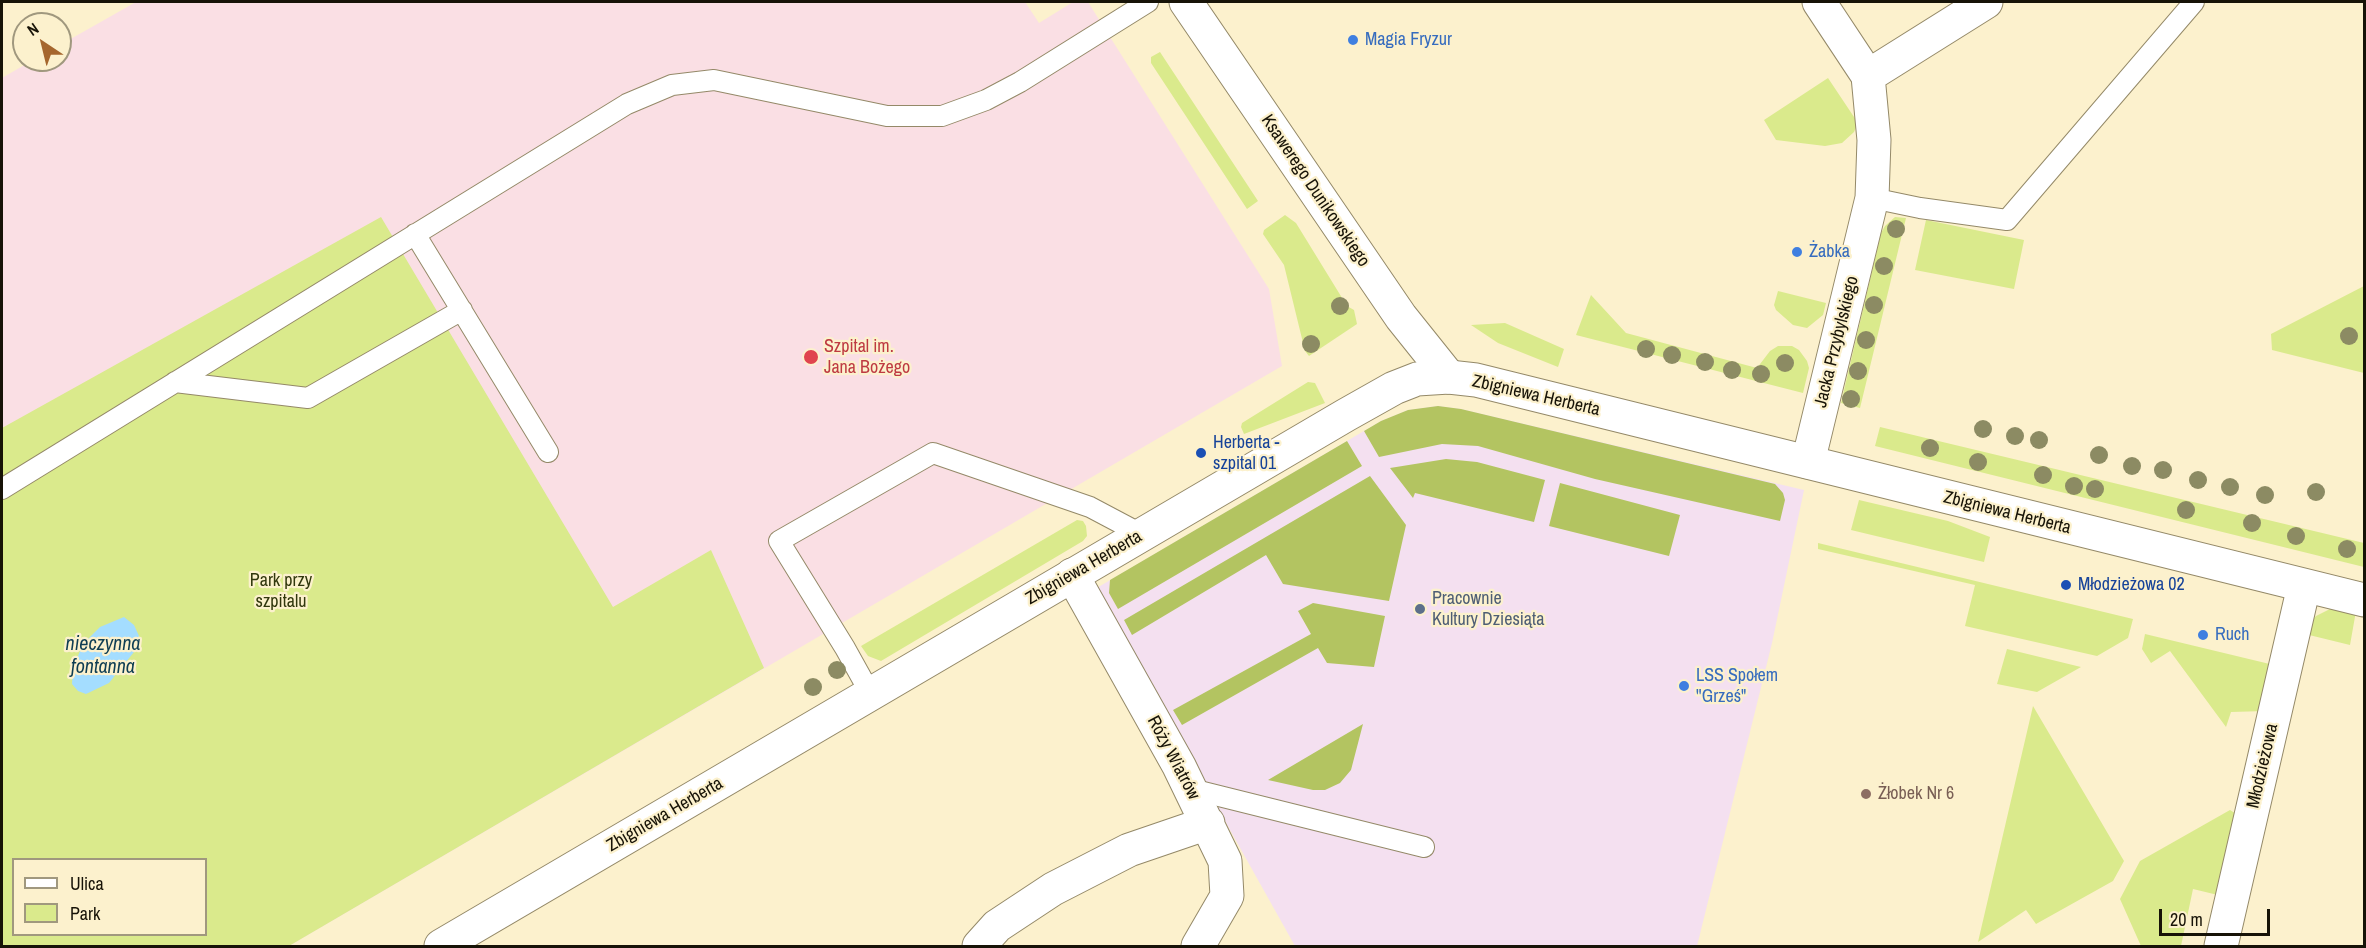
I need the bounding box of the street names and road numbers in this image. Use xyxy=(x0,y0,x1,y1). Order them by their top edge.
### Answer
street label: Ksawerego Dunikowskiego xyxy=(1256,111,1374,271)
street label: Jacka Przybylskiego xyxy=(1810,274,1864,410)
street label: Zbigniewa Herberta xyxy=(1470,371,1602,421)
street label: Zbigniewa Herberta xyxy=(1941,487,2073,539)
street label: Zbigniewa Herberta xyxy=(1022,526,1146,610)
street label: Róży Wiatrów xyxy=(1142,712,1204,804)
street label: Młodzieżowa xyxy=(2243,722,2283,810)
street label: Zbigniewa Herberta xyxy=(603,773,727,857)

